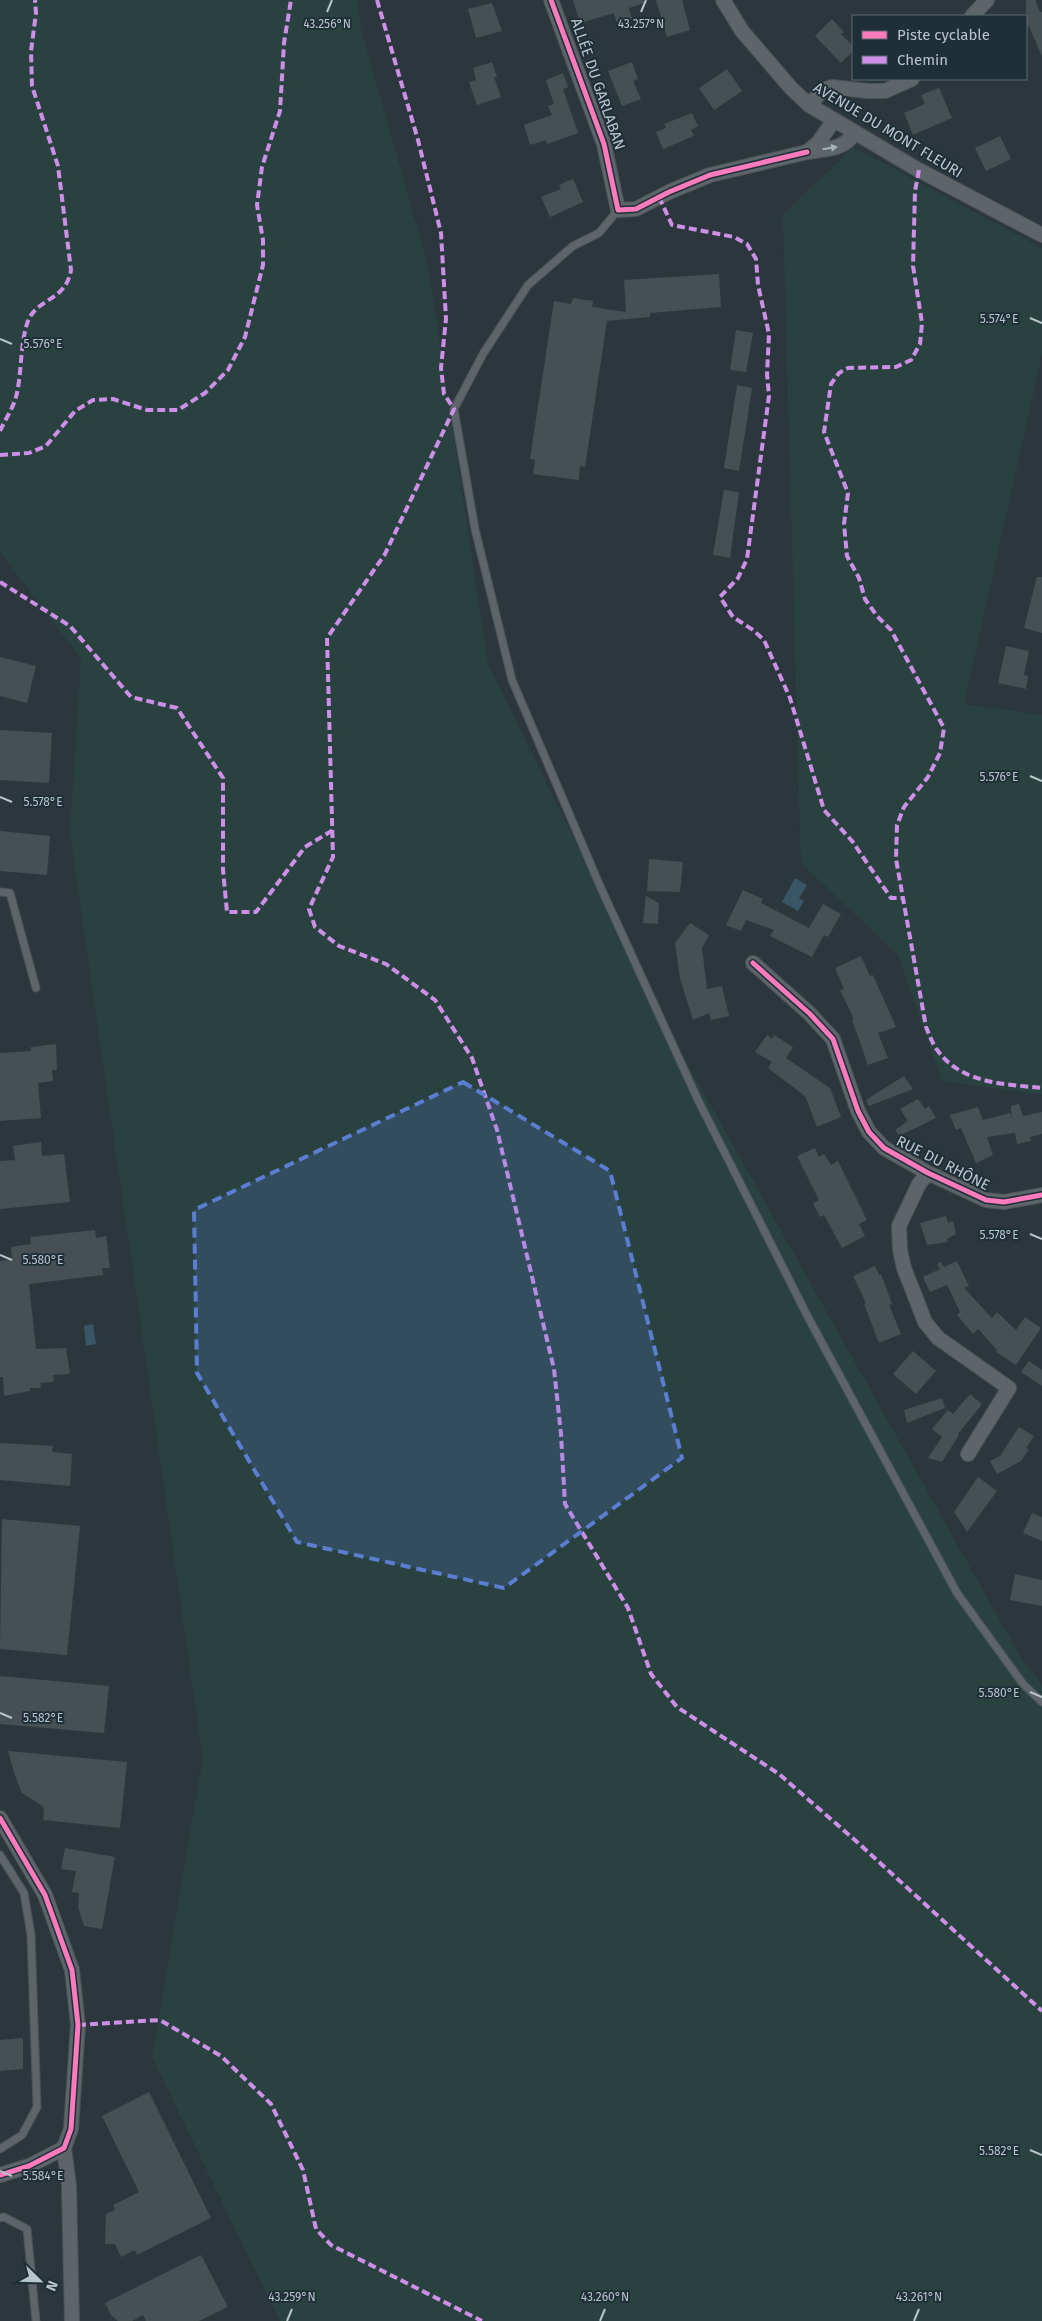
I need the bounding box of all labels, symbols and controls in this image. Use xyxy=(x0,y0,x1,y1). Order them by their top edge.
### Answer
legend xyxy=(852,15,1027,80)
street label: ALLÉE DU GARLABAN xyxy=(567,16,629,152)
text: 43.256°N xyxy=(303,17,351,31)
text: 43.257°N xyxy=(618,17,664,31)
text: Piste cyclable xyxy=(897,26,990,44)
text: Chemin xyxy=(897,51,948,69)
street label: AVENUE DU MONT FLEURI xyxy=(810,78,966,182)
one-way arrow xyxy=(823,144,839,152)
text: 5.574°E xyxy=(980,312,1018,326)
text: 5.576°E xyxy=(24,337,62,351)
text: 5.576°E xyxy=(980,770,1018,784)
text: 5.578°E xyxy=(23,795,63,809)
street label: RUE DU RHÔNE xyxy=(893,1132,993,1194)
text: 5.578°E xyxy=(979,1228,1019,1242)
text: 5.580°E xyxy=(22,1253,64,1267)
text: 5.580°E xyxy=(978,1686,1020,1700)
text: 5.582°E xyxy=(23,1711,63,1725)
text: 5.582°E xyxy=(979,2144,1019,2158)
text: 5.584°E xyxy=(23,2169,63,2183)
north arrow xyxy=(15,2256,65,2306)
text: N xyxy=(42,2278,61,2293)
text: 43.259°N xyxy=(268,2290,316,2304)
text: 43.260°N xyxy=(581,2290,629,2304)
text: 43.261°N xyxy=(896,2290,942,2304)

